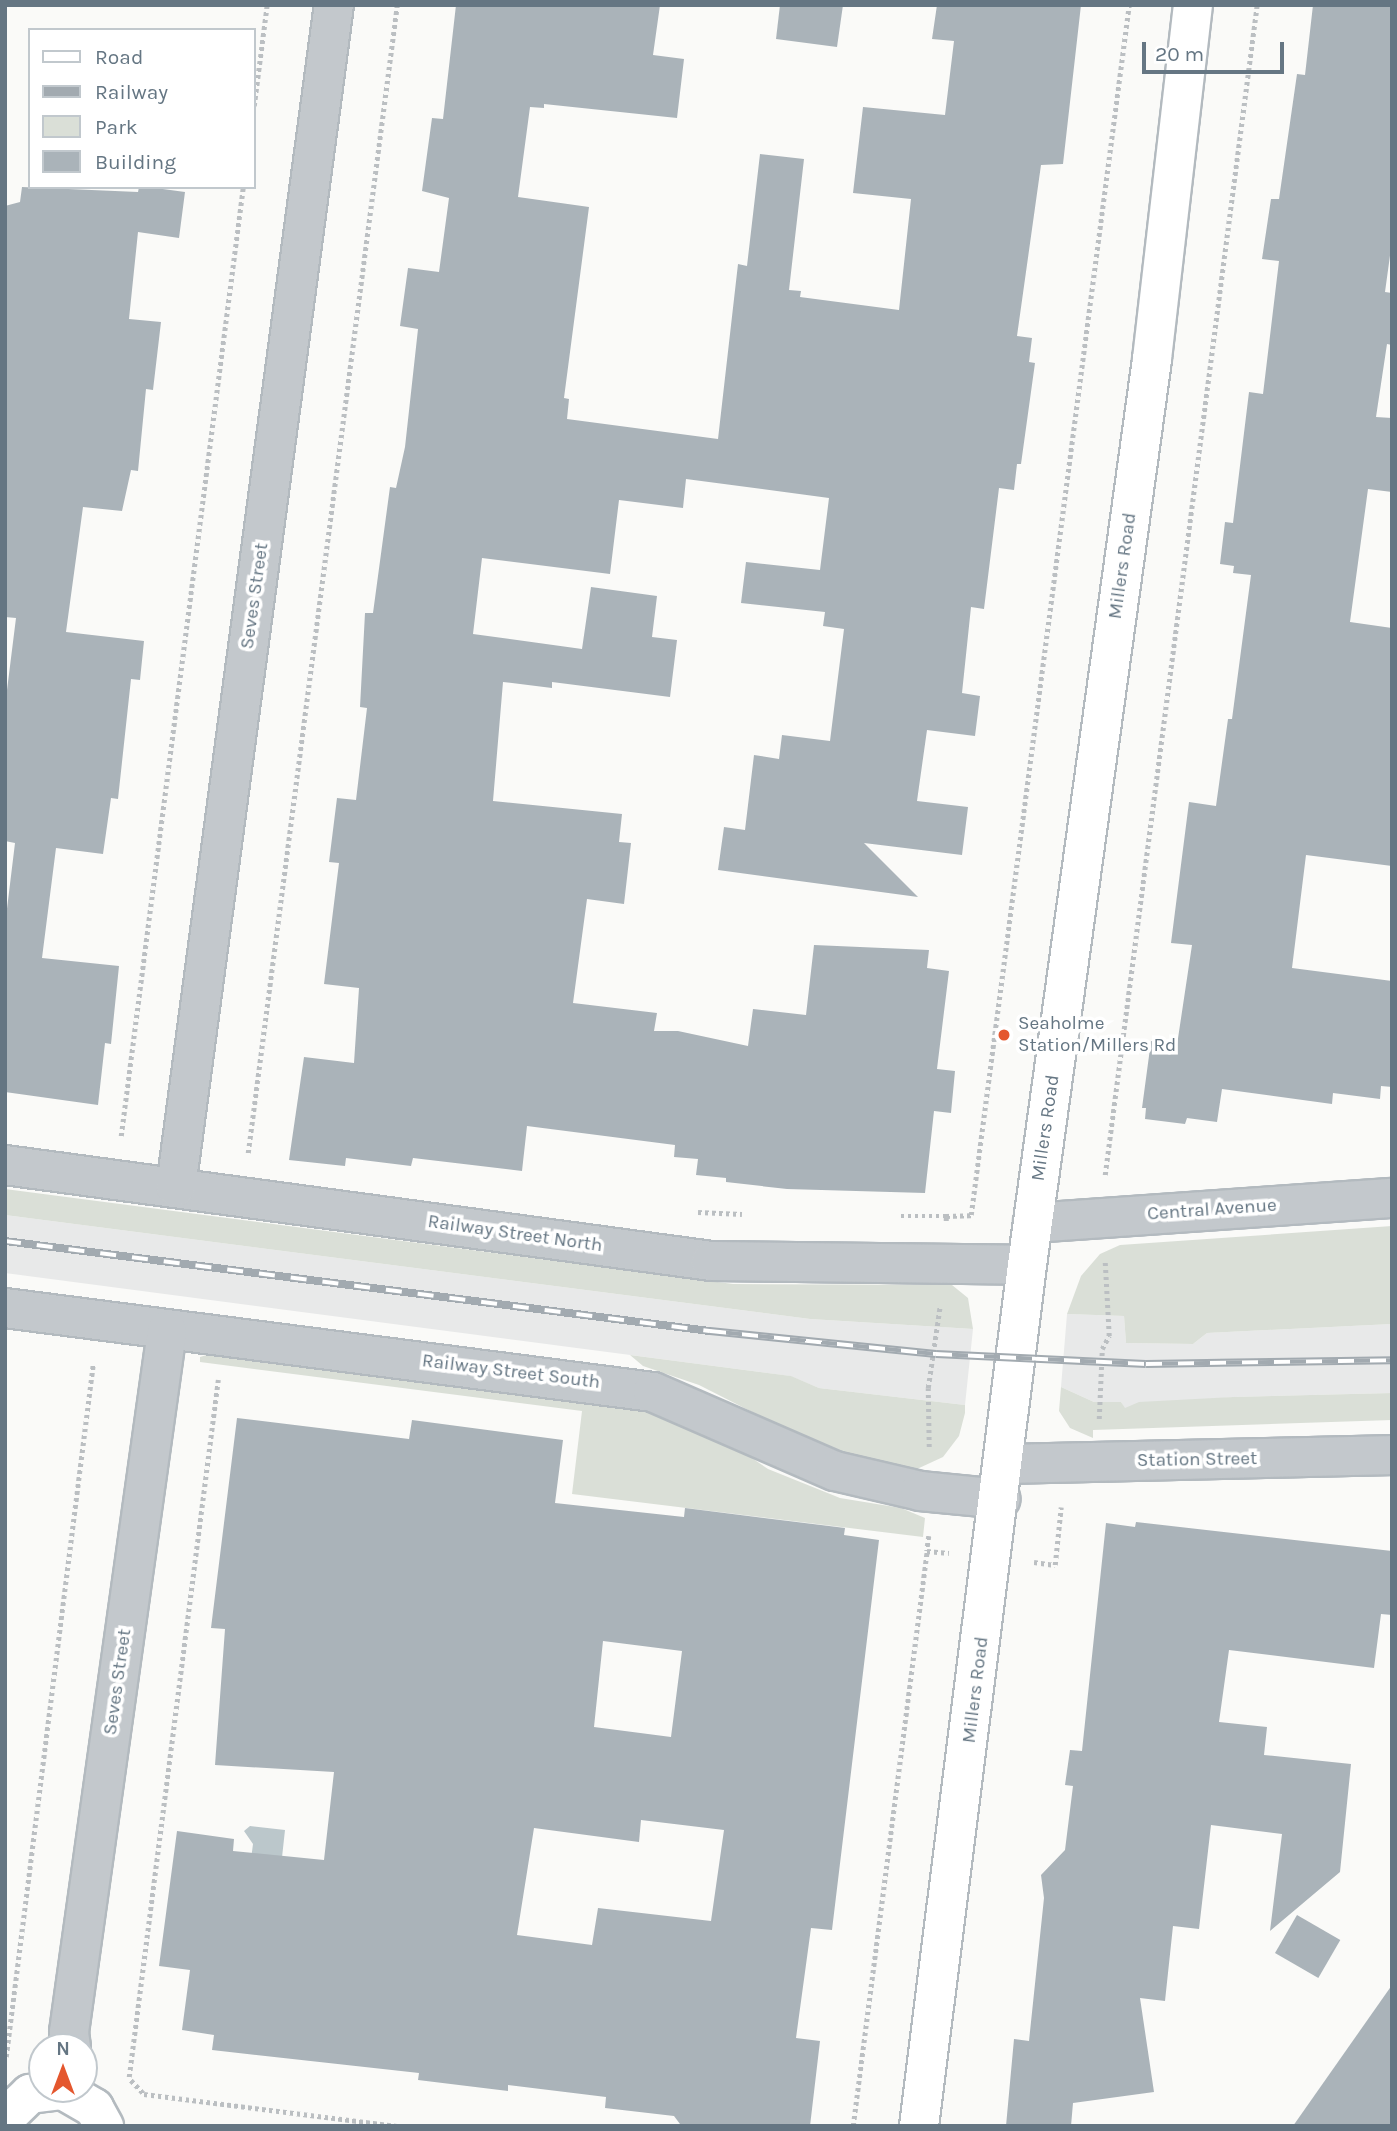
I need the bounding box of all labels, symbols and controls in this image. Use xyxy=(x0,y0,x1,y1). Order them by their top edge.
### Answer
legend xyxy=(28,28,256,189)
scale bar xyxy=(1145,28,1287,72)
text: 20 m xyxy=(1155,42,1204,66)
text: Road xyxy=(95,45,143,69)
text: Railway xyxy=(95,80,168,104)
text: Park xyxy=(95,115,138,139)
text: Building xyxy=(95,150,176,174)
street label: Millers Road xyxy=(1104,511,1142,621)
street label: Seves Street xyxy=(236,541,274,651)
place label: Seaholme Station/Millers Rd xyxy=(1018,1013,1176,1057)
marker: Seaholme Station/Millers Rd xyxy=(996,1027,1012,1043)
street label: Millers Road xyxy=(1027,1073,1065,1183)
street label: Central Avenue xyxy=(1147,1194,1277,1226)
street label: Railway Street North xyxy=(426,1210,604,1258)
street label: Railway Street South xyxy=(421,1350,601,1394)
street label: Station Street xyxy=(1137,1448,1257,1472)
street label: Seves Street xyxy=(99,1627,137,1737)
street label: Millers Road xyxy=(958,1635,994,1745)
north arrow xyxy=(28,2033,98,2103)
text: N xyxy=(56,2038,70,2060)

